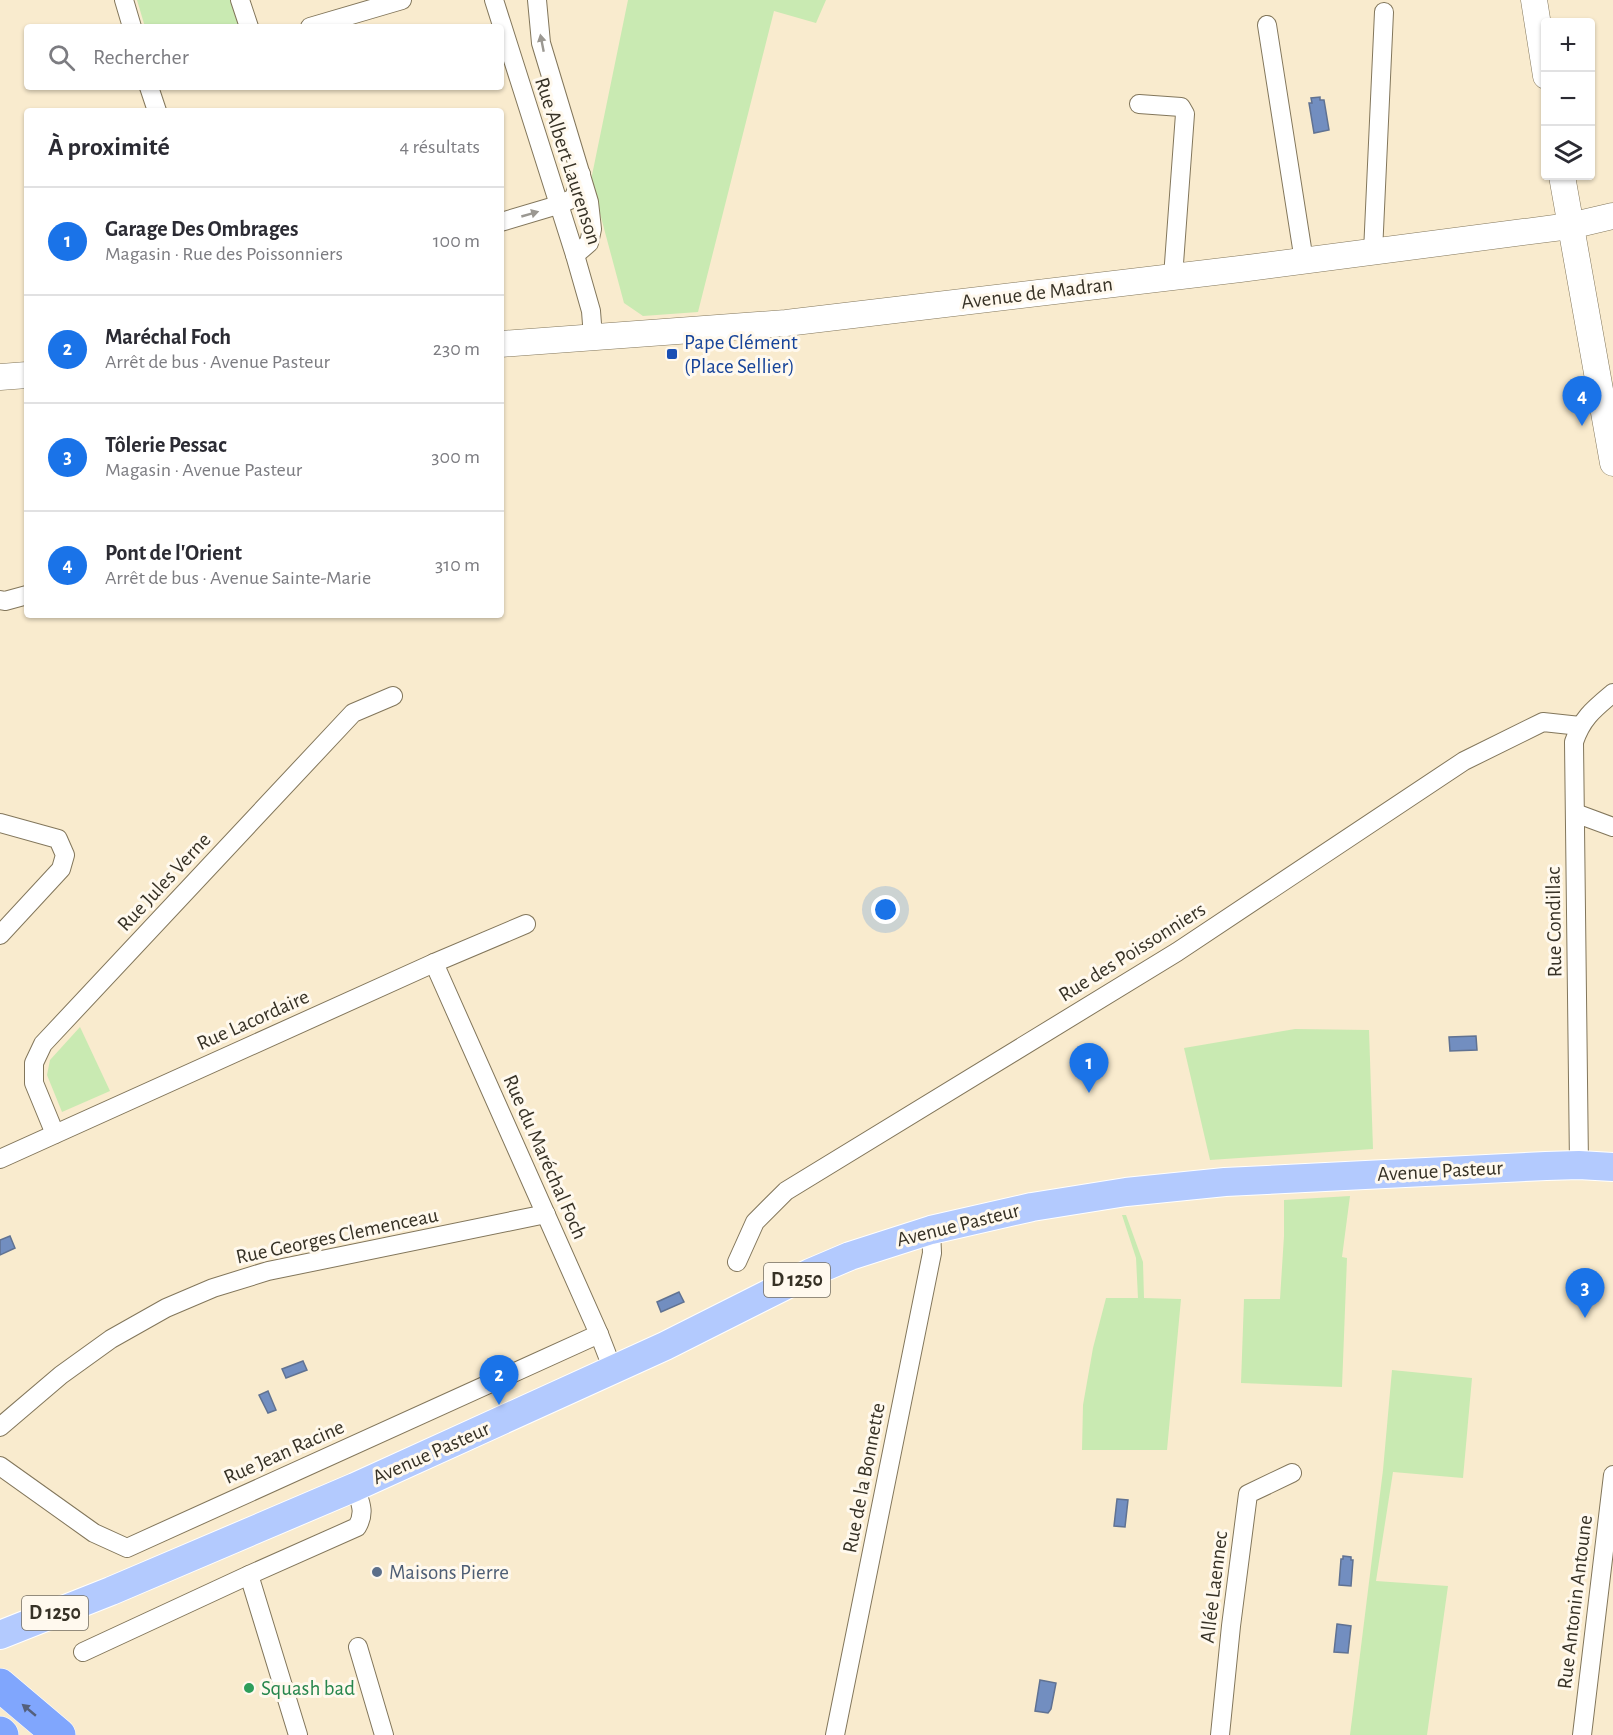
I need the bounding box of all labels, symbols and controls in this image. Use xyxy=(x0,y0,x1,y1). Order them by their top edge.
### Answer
map controls xyxy=(1541,18,1595,180)
button: + xyxy=(1541,18,1595,72)
search box xyxy=(24,24,504,90)
one-way arrow xyxy=(537,33,546,52)
icon: search xyxy=(45,41,78,74)
text: Rechercher xyxy=(93,46,189,68)
button: − xyxy=(1541,72,1595,126)
street label: Rue Albert Laurenson xyxy=(531,75,605,247)
button: layers xyxy=(1541,126,1595,180)
text: À proximité xyxy=(48,134,170,160)
text: 4 résultats xyxy=(399,137,480,157)
one-way arrow xyxy=(521,209,539,218)
text: Garage Des Ombrages xyxy=(105,218,298,240)
text: 1 xyxy=(64,231,71,251)
text: 100 m xyxy=(433,231,480,251)
text: Magasin · Rue des Poissonniers xyxy=(105,244,343,264)
street label: Avenue de Madran xyxy=(960,273,1114,313)
text: Maréchal Foch xyxy=(105,326,231,348)
place label: Pape Clément (Place Sellier) xyxy=(684,332,798,377)
text: 2 xyxy=(63,339,72,359)
text: 230 m xyxy=(433,339,480,359)
marker: Pape Clément (Place Sellier) xyxy=(665,347,679,361)
text: Arrêt de bus · Avenue Pasteur xyxy=(105,352,330,372)
pin: 4 xyxy=(1562,376,1602,426)
text: Tôlerie Pessac xyxy=(105,434,227,456)
text: 3 xyxy=(63,447,72,467)
text: 300 m xyxy=(431,447,480,467)
text: Magasin · Avenue Pasteur xyxy=(105,460,302,480)
text: Pont de l'Orient xyxy=(105,542,242,564)
text: 4 xyxy=(62,555,73,575)
text: 310 m xyxy=(435,555,480,575)
text: Arrêt de bus · Avenue Sainte-Marie xyxy=(105,568,371,588)
street label: Rue Jules Verne xyxy=(113,829,215,935)
street label: Rue Condillac xyxy=(1543,867,1565,977)
your location xyxy=(871,895,900,924)
street label: Rue des Poissonniers xyxy=(1055,898,1209,1006)
street label: Rue Lacordaire xyxy=(194,986,312,1054)
pin: 1 xyxy=(1070,1044,1108,1093)
street label: Rue du Maréchal Foch xyxy=(499,1072,591,1242)
street label: Avenue Pasteur xyxy=(1377,1157,1504,1185)
street label: Avenue Pasteur xyxy=(894,1200,1022,1250)
street label: Rue Georges Clemenceau xyxy=(234,1204,440,1268)
road number: D 1250 xyxy=(764,1263,830,1297)
pin: 3 xyxy=(1566,1268,1604,1318)
pin: 2 xyxy=(480,1356,518,1405)
street label: Rue de la Bonnette xyxy=(839,1401,889,1555)
street label: Rue Jean Racine xyxy=(221,1416,347,1488)
street label: Avenue Pasteur xyxy=(369,1418,493,1488)
street label: Rue Antonin Antoune xyxy=(1554,1514,1596,1690)
street label: Allée Laennec xyxy=(1197,1530,1231,1644)
place label: Maisons Pierre xyxy=(389,1562,509,1583)
marker: Maisons Pierre xyxy=(370,1565,384,1579)
road number: D 1250 xyxy=(22,1596,88,1630)
place label: Squash bad xyxy=(261,1678,355,1699)
marker: Squash bad xyxy=(242,1681,256,1695)
one-way arrow xyxy=(22,1704,37,1717)

